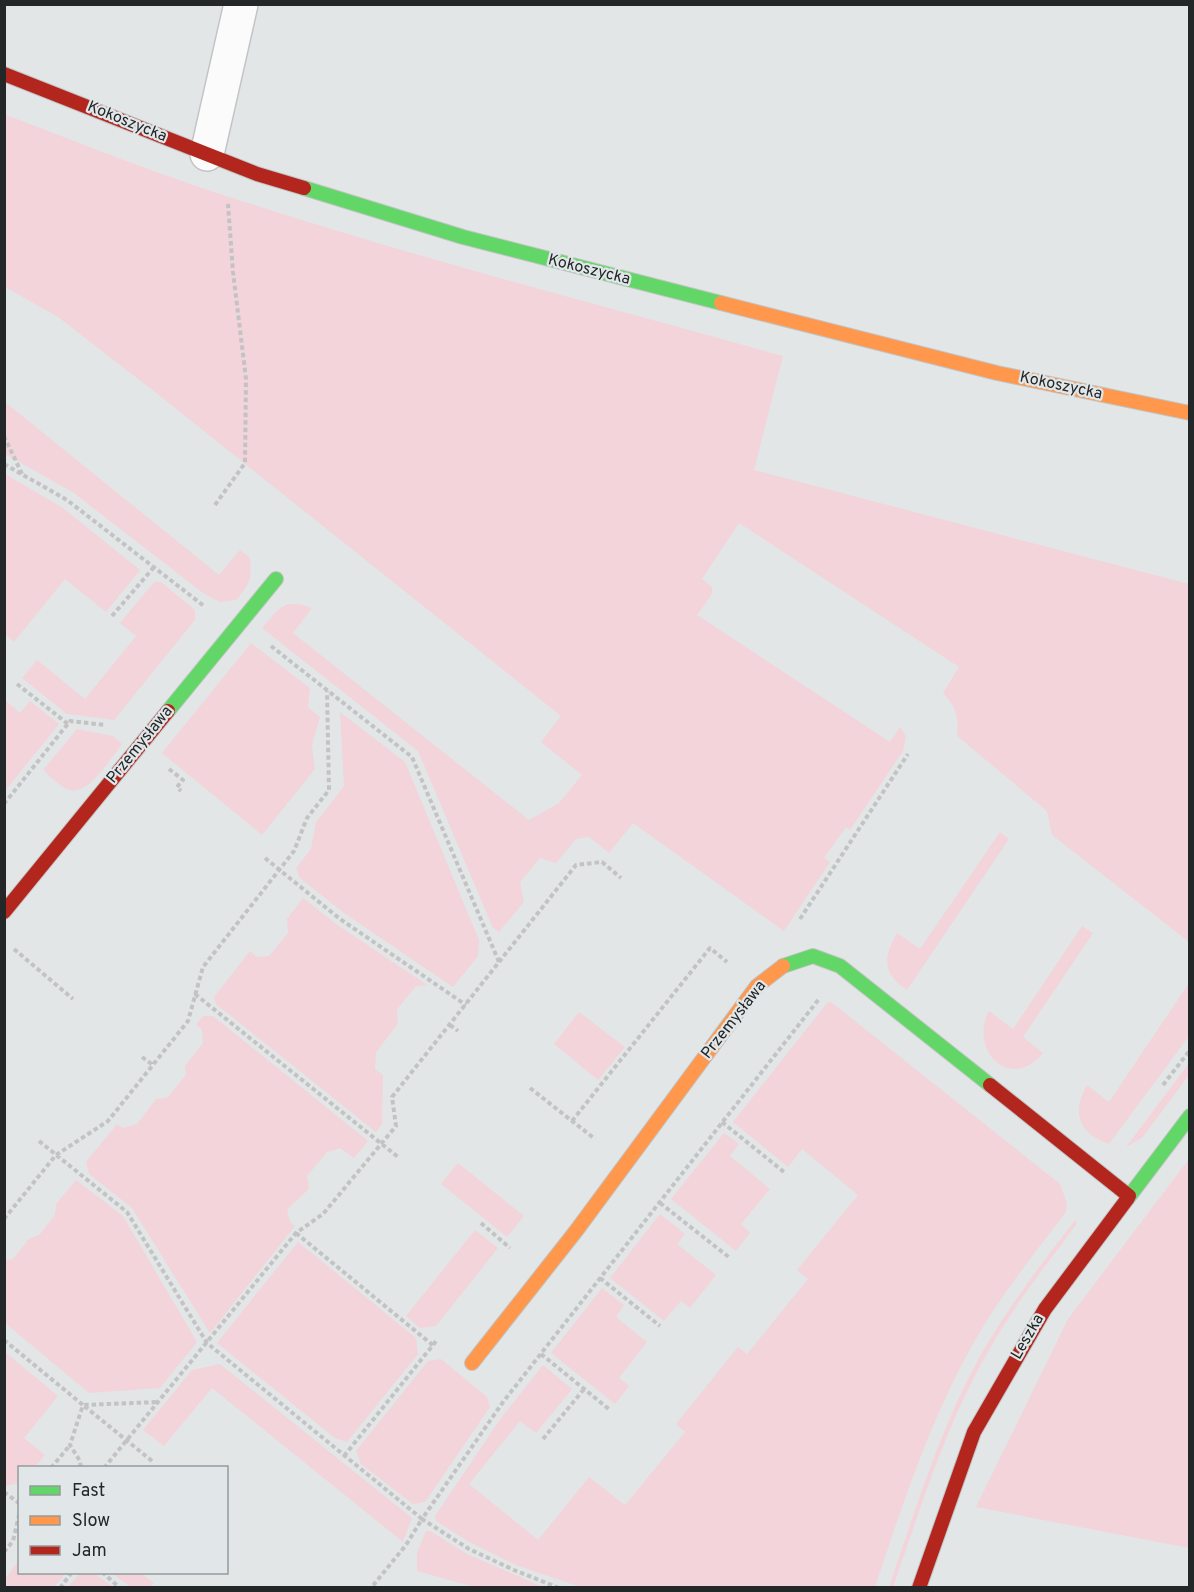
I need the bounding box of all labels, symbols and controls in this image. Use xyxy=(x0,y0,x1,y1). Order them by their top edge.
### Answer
street label: Kokoszycka xyxy=(84,97,170,147)
street label: Kokoszycka xyxy=(546,250,632,290)
street label: Kokoszycka xyxy=(1018,367,1104,405)
street label: Przemysława xyxy=(103,702,177,788)
street label: Przemysława xyxy=(697,977,771,1063)
street label: Leszka xyxy=(1007,1311,1049,1363)
legend xyxy=(18,1466,228,1574)
text: Fast xyxy=(72,1480,105,1503)
text: Slow xyxy=(72,1510,110,1533)
text: Jam xyxy=(72,1540,107,1563)

